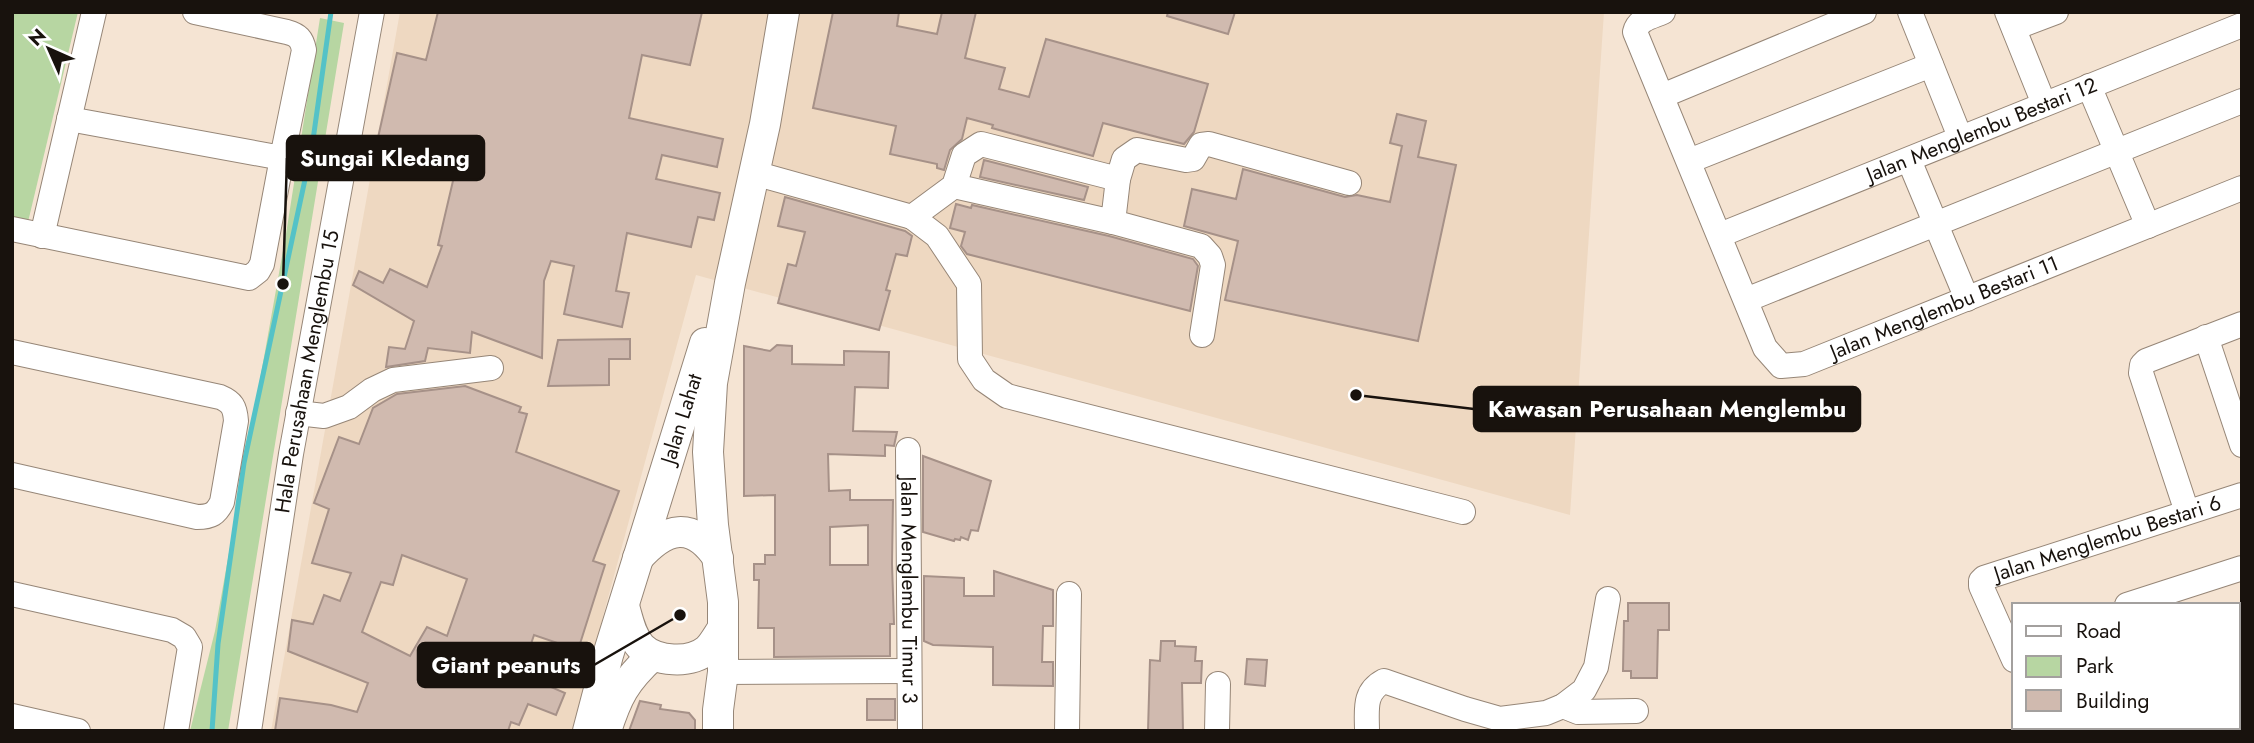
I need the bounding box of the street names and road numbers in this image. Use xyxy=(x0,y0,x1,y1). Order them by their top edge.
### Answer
street label: Jalan Menglembu Bestari 12 xyxy=(1859,70,2101,191)
street label: Hala Perusahaan Menglembu 15 xyxy=(267,228,347,515)
street label: Jalan Menglembu Bestari 11 xyxy=(1823,248,2063,368)
street label: Jalan Lahat xyxy=(652,370,710,471)
street label: Jalan Menglembu Timur 3 xyxy=(893,473,925,704)
street label: Jalan Menglembu Bestari 6 xyxy=(1987,488,2225,590)

